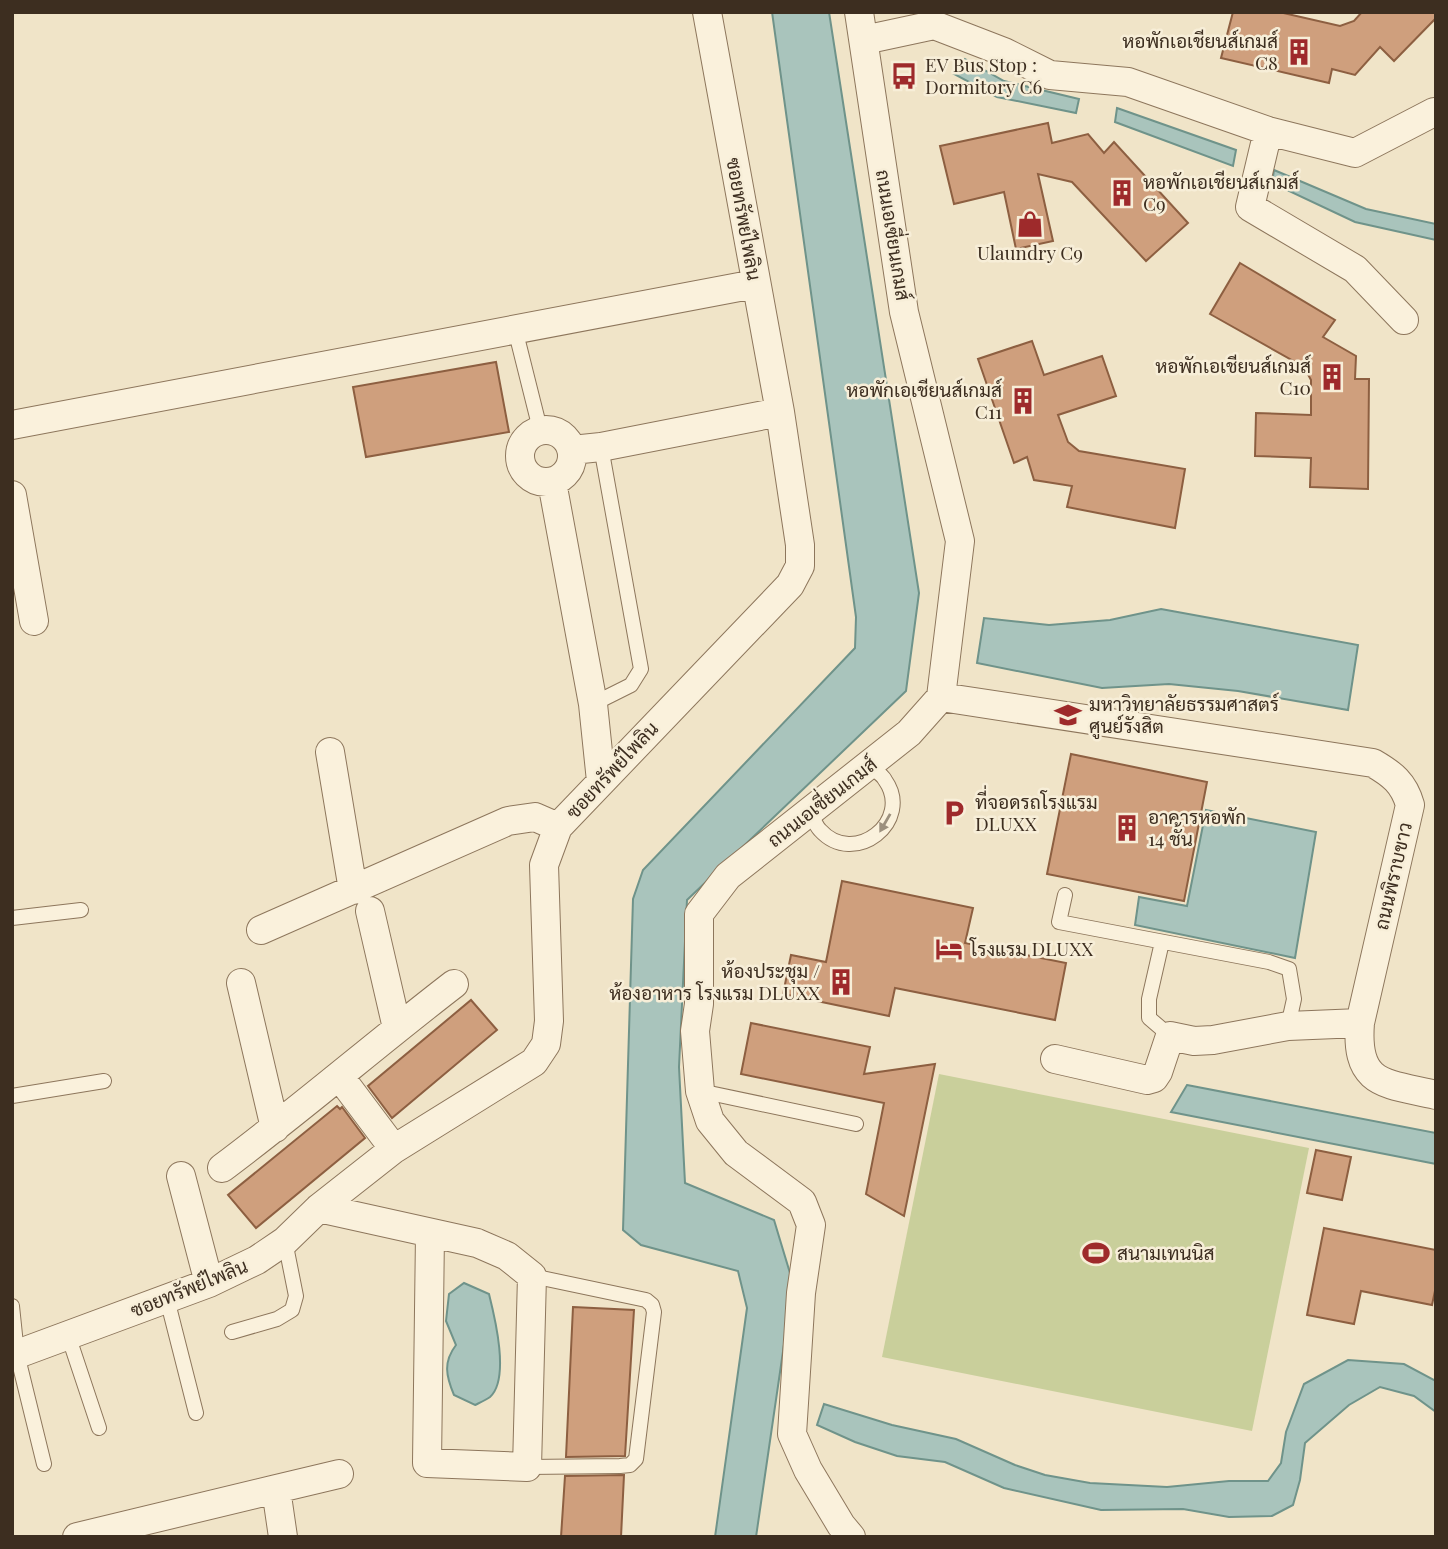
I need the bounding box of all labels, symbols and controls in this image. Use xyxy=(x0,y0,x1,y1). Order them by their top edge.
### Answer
place label: หอพักเอเชียนส์เกมส์ C8 xyxy=(1122,27,1278,75)
building icon: หอพักเอเชียนส์เกมส์ C8 xyxy=(1284,37,1314,67)
place label: EV Bus Stop : Dormitory C6 xyxy=(925,51,1043,99)
bus stop icon: EV Bus Stop : Dormitory C6 xyxy=(889,61,919,91)
street label: ซอยทรัพย์ไพลิน xyxy=(721,155,769,282)
street label: ถนนเอเซี่ยนเกมส์ xyxy=(871,167,920,302)
place label: หอพักเอเชียนส์เกมส์ C9 xyxy=(1143,168,1299,216)
building icon: หอพักเอเชียนส์เกมส์ C9 xyxy=(1107,178,1137,208)
shop icon: Ulaundry C9 xyxy=(1015,209,1045,239)
place label: Ulaundry C9 xyxy=(977,239,1083,265)
place label: หอพักเอเชียนส์เกมส์ C10 xyxy=(1155,352,1311,400)
building icon: หอพักเอเชียนส์เกมส์ C10 xyxy=(1317,362,1347,392)
place label: หอพักเอเชียนส์เกมส์ C11 xyxy=(846,376,1002,424)
building icon: หอพักเอเชียนส์เกมส์ C11 xyxy=(1008,386,1038,416)
place label: มหาวิทยาลัยธรรมศาสตร์ ศูนย์รังสิต xyxy=(1089,690,1279,740)
school or university icon: มหาวิทยาลัยธรรมศาสตร์ ศูนย์รังสิต xyxy=(1053,700,1083,730)
street label: ซอยทรัพย์ไพลิน xyxy=(559,715,663,824)
street label: ถนนเอเซี่ยนเกมส์ xyxy=(759,748,882,852)
place label: ที่จอดรถโรงแรม DLUXX xyxy=(975,785,1098,836)
parking icon: ที่จอดรถโรงแรม DLUXX xyxy=(939,798,969,828)
place label: อาคารหอพัก 14 ชั้น xyxy=(1148,803,1246,851)
one-way arrow xyxy=(879,813,891,832)
building icon: อาคารหอพัก 14 ชั้น xyxy=(1112,813,1142,843)
street label: ถนนพิราบขาว xyxy=(1367,819,1417,932)
hotel icon: โรงแรม DLUXX xyxy=(934,934,964,964)
place label: โรงแรม DLUXX xyxy=(969,935,1093,961)
place label: ห้องประชุม / ห้องอาหาร โรงแรม DLUXX xyxy=(609,957,820,1005)
building icon: ห้องประชุม / ห้องอาหาร โรงแรม DLUXX xyxy=(826,967,856,997)
sports icon: สนามเทนนิส xyxy=(1081,1238,1111,1268)
place label: สนามเทนนิส xyxy=(1117,1239,1215,1265)
street label: ซอยทรัพย์ไพลิน xyxy=(126,1252,251,1322)

